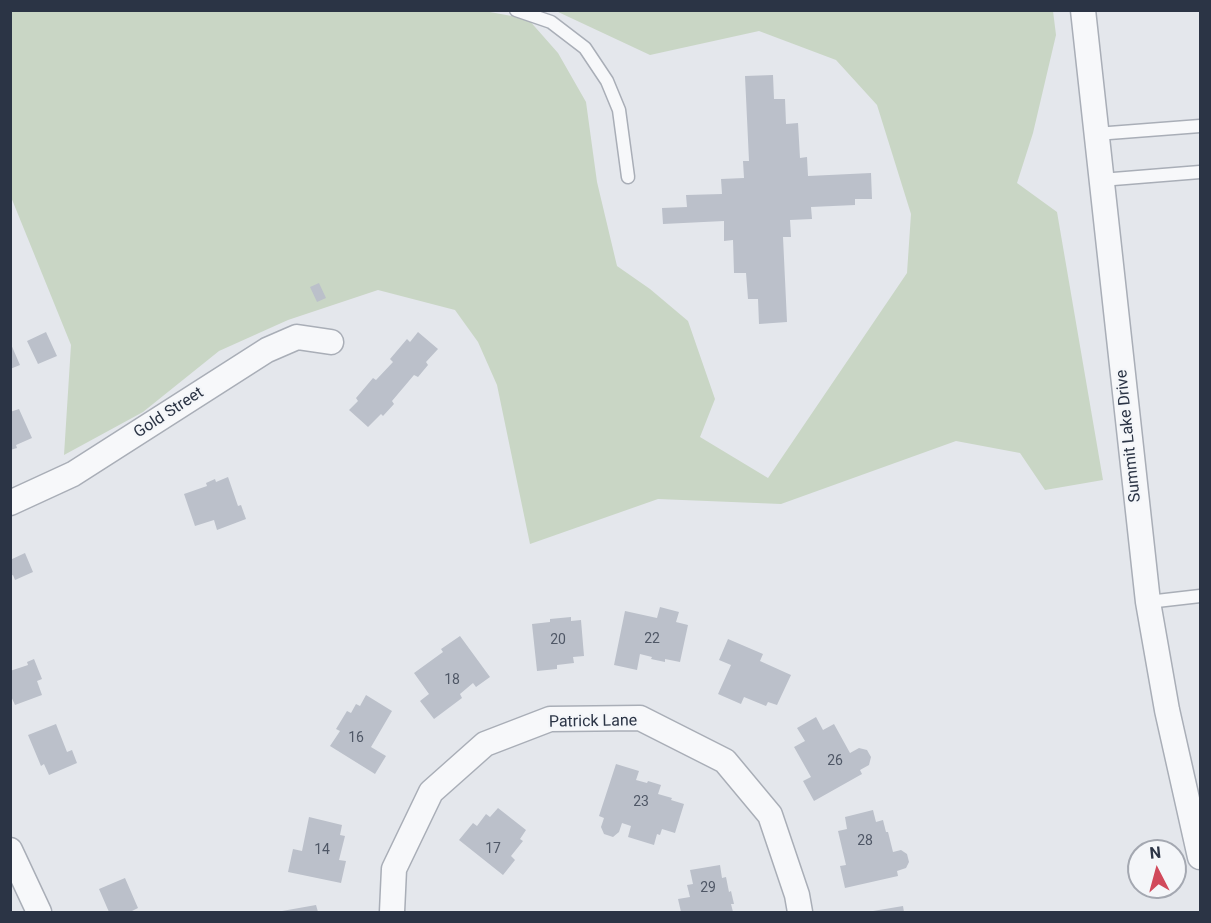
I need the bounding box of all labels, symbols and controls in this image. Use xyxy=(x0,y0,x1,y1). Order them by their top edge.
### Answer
street label: Summit Lake Drive xyxy=(1112,369,1146,503)
street label: Gold Street xyxy=(131,383,207,443)
house number: 22 xyxy=(644,631,660,647)
house number: 20 xyxy=(550,632,566,648)
house number: 18 xyxy=(444,672,460,688)
street label: Patrick Lane xyxy=(549,712,637,732)
house number: 16 xyxy=(348,730,364,746)
house number: 26 xyxy=(827,753,843,769)
house number: 23 xyxy=(633,794,649,810)
house number: 28 xyxy=(857,833,873,849)
north arrow xyxy=(1127,839,1187,899)
house number: 17 xyxy=(485,841,501,857)
house number: 14 xyxy=(314,842,330,858)
text: N xyxy=(1149,843,1162,863)
house number: 29 xyxy=(700,880,716,896)

